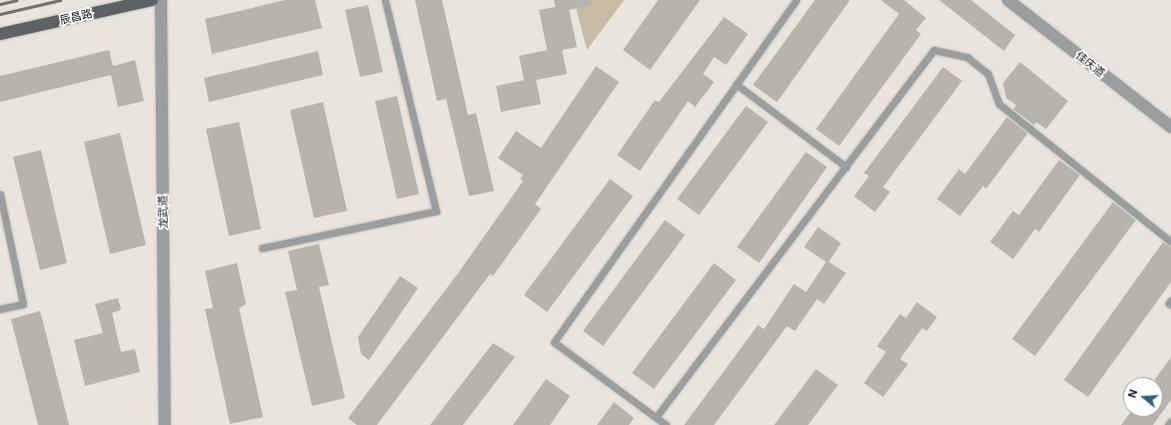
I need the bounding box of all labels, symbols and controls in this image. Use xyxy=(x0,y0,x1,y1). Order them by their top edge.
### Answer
street label: 辰昌路 xyxy=(58,7,94,27)
street label: 佳庆道 xyxy=(1073,49,1107,79)
street label: 龙武道 xyxy=(156,195,170,229)
north arrow xyxy=(1123,377,1163,417)
text: N xyxy=(1125,388,1140,400)

